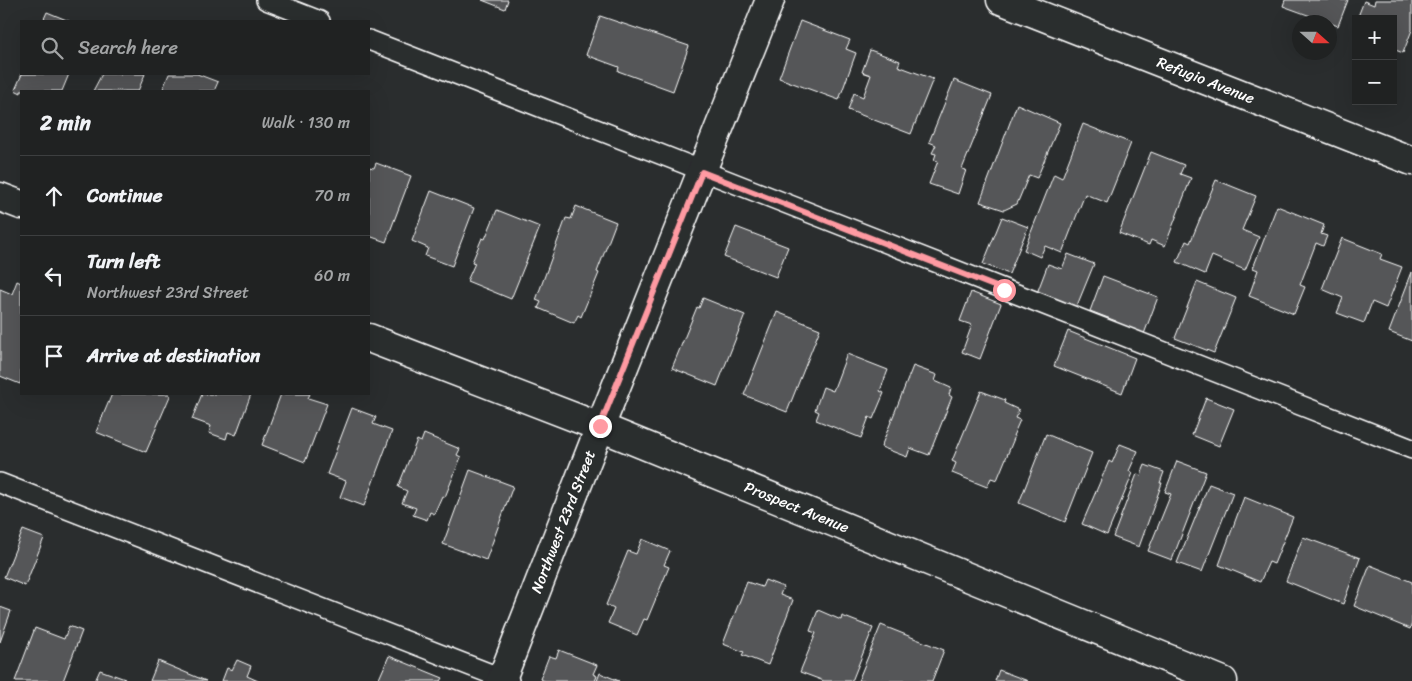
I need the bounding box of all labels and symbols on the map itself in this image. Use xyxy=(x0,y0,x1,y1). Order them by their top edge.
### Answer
north arrow xyxy=(1292,15,1337,60)
street label: Refugio Avenue xyxy=(1153,49,1259,111)
route start xyxy=(993,279,1016,302)
route end xyxy=(589,415,612,438)
street label: Northwest 23rd Street xyxy=(523,446,603,597)
street label: Prospect Avenue xyxy=(740,474,853,540)

